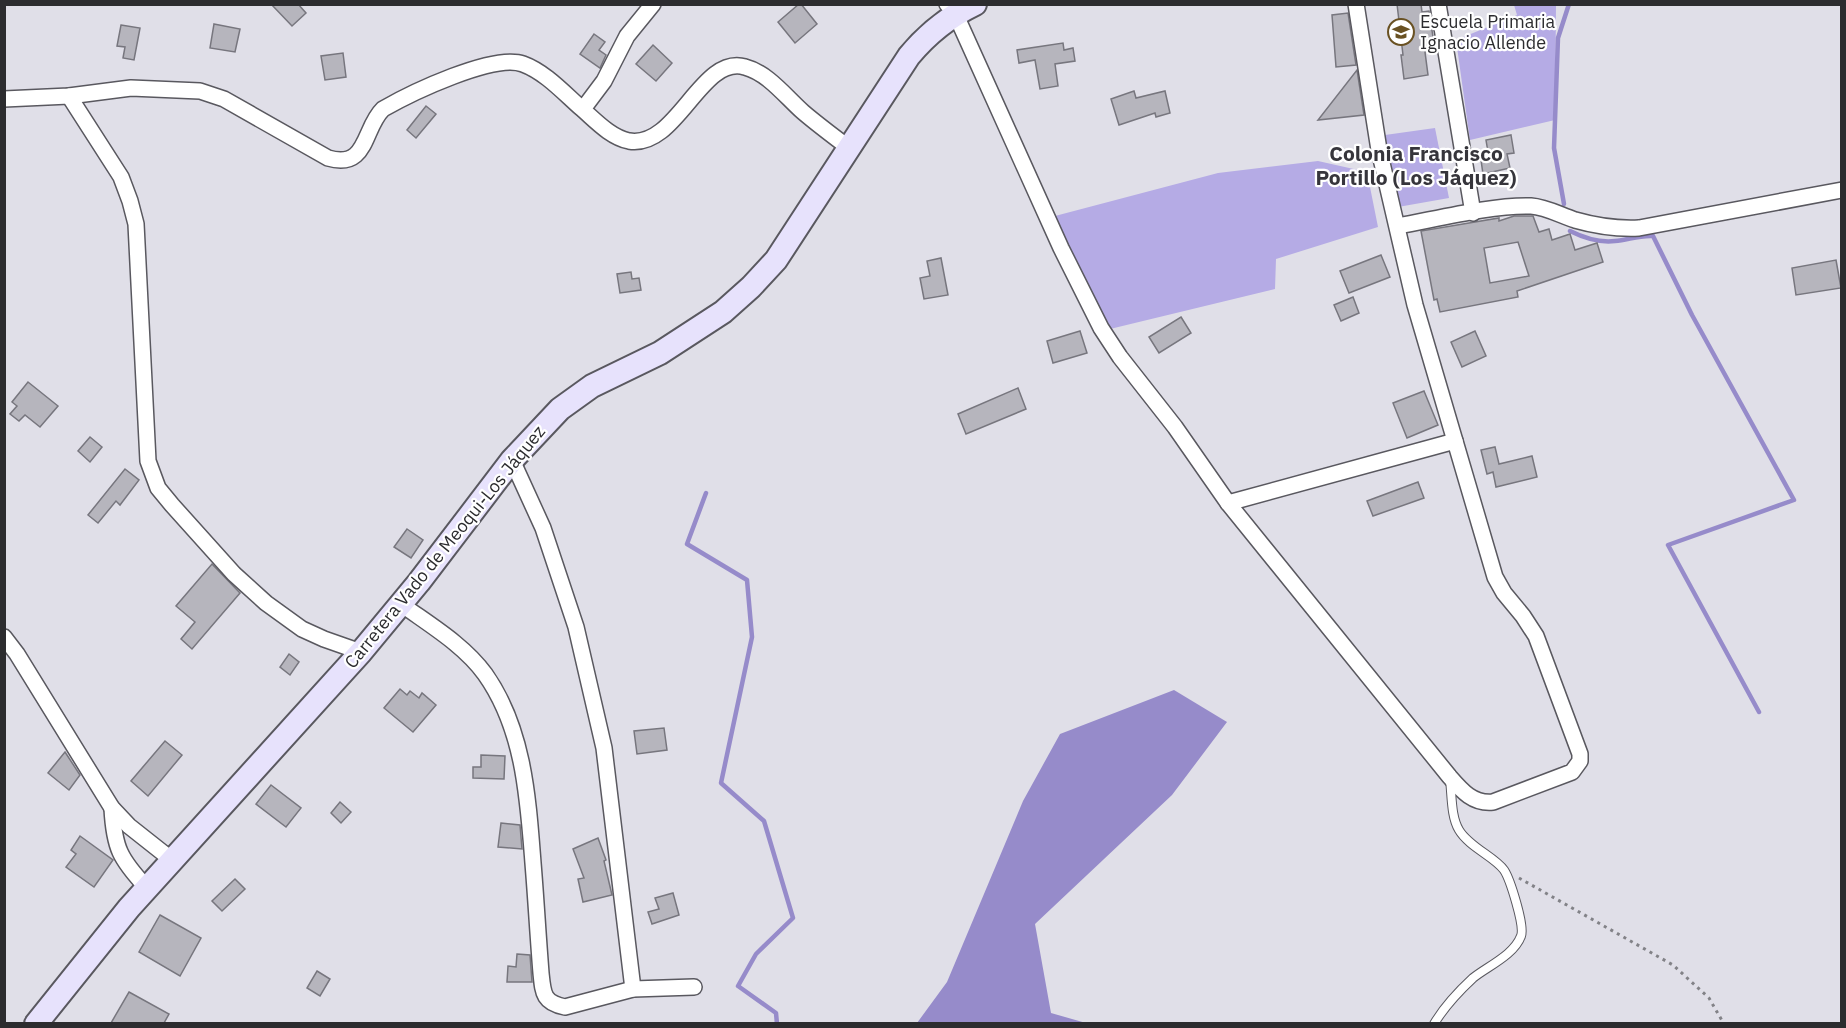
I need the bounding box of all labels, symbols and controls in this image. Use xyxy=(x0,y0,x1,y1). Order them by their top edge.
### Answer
place label: Escuela Primaria Ignacio Allende xyxy=(1420,10,1555,54)
school or university icon: Escuela Primaria Ignacio Allende xyxy=(1386,17,1416,47)
district label: Colonia Francisco Portillo (Los Jáquez) xyxy=(1315,139,1517,191)
street label: Carretera Vado de Meoqui-Los Jáquez xyxy=(339,420,550,673)

